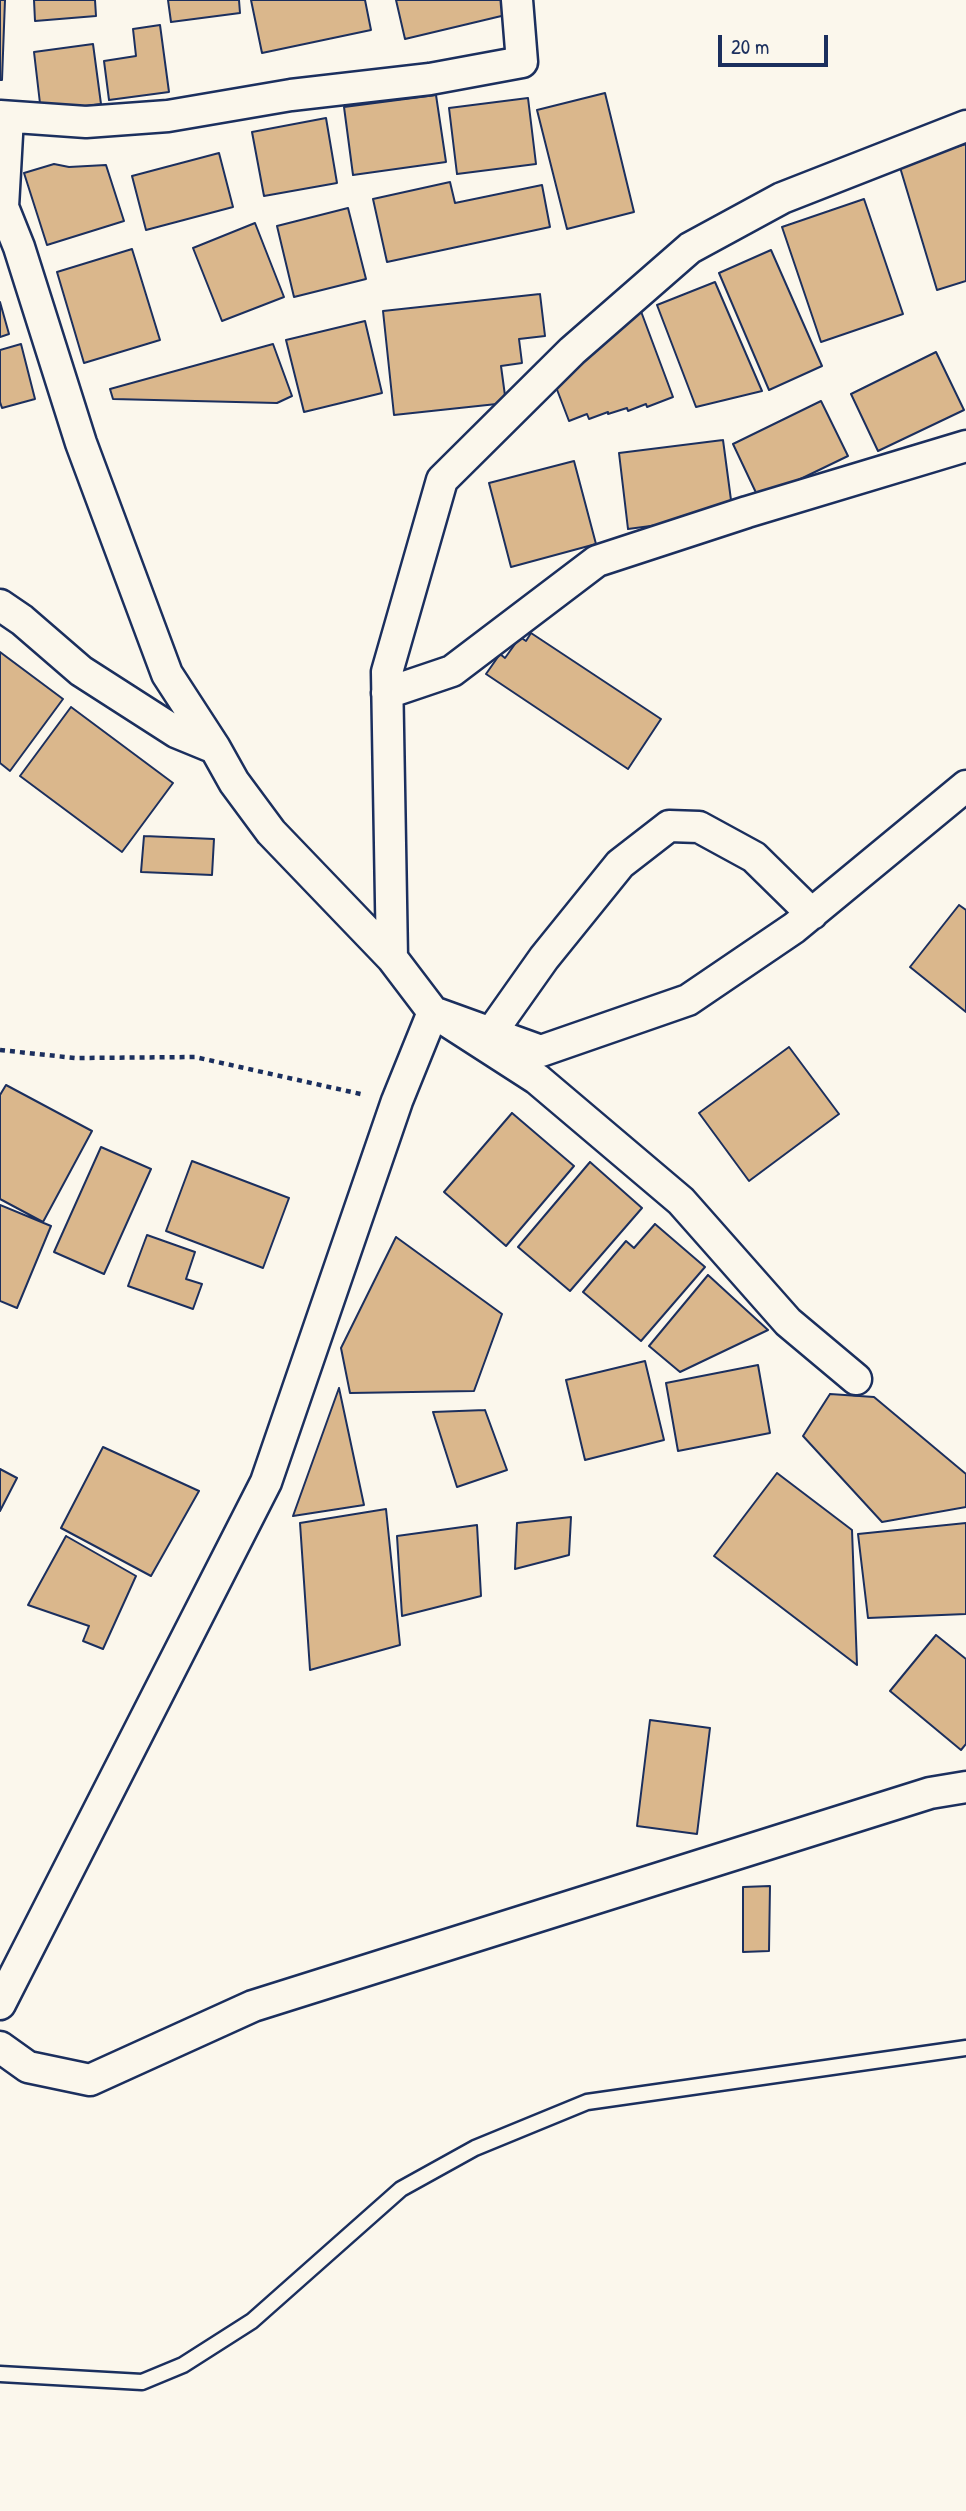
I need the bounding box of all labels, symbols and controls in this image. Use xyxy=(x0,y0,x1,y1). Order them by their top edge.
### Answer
scale bar xyxy=(721,21,831,65)
text: 20 m xyxy=(731,32,769,61)

